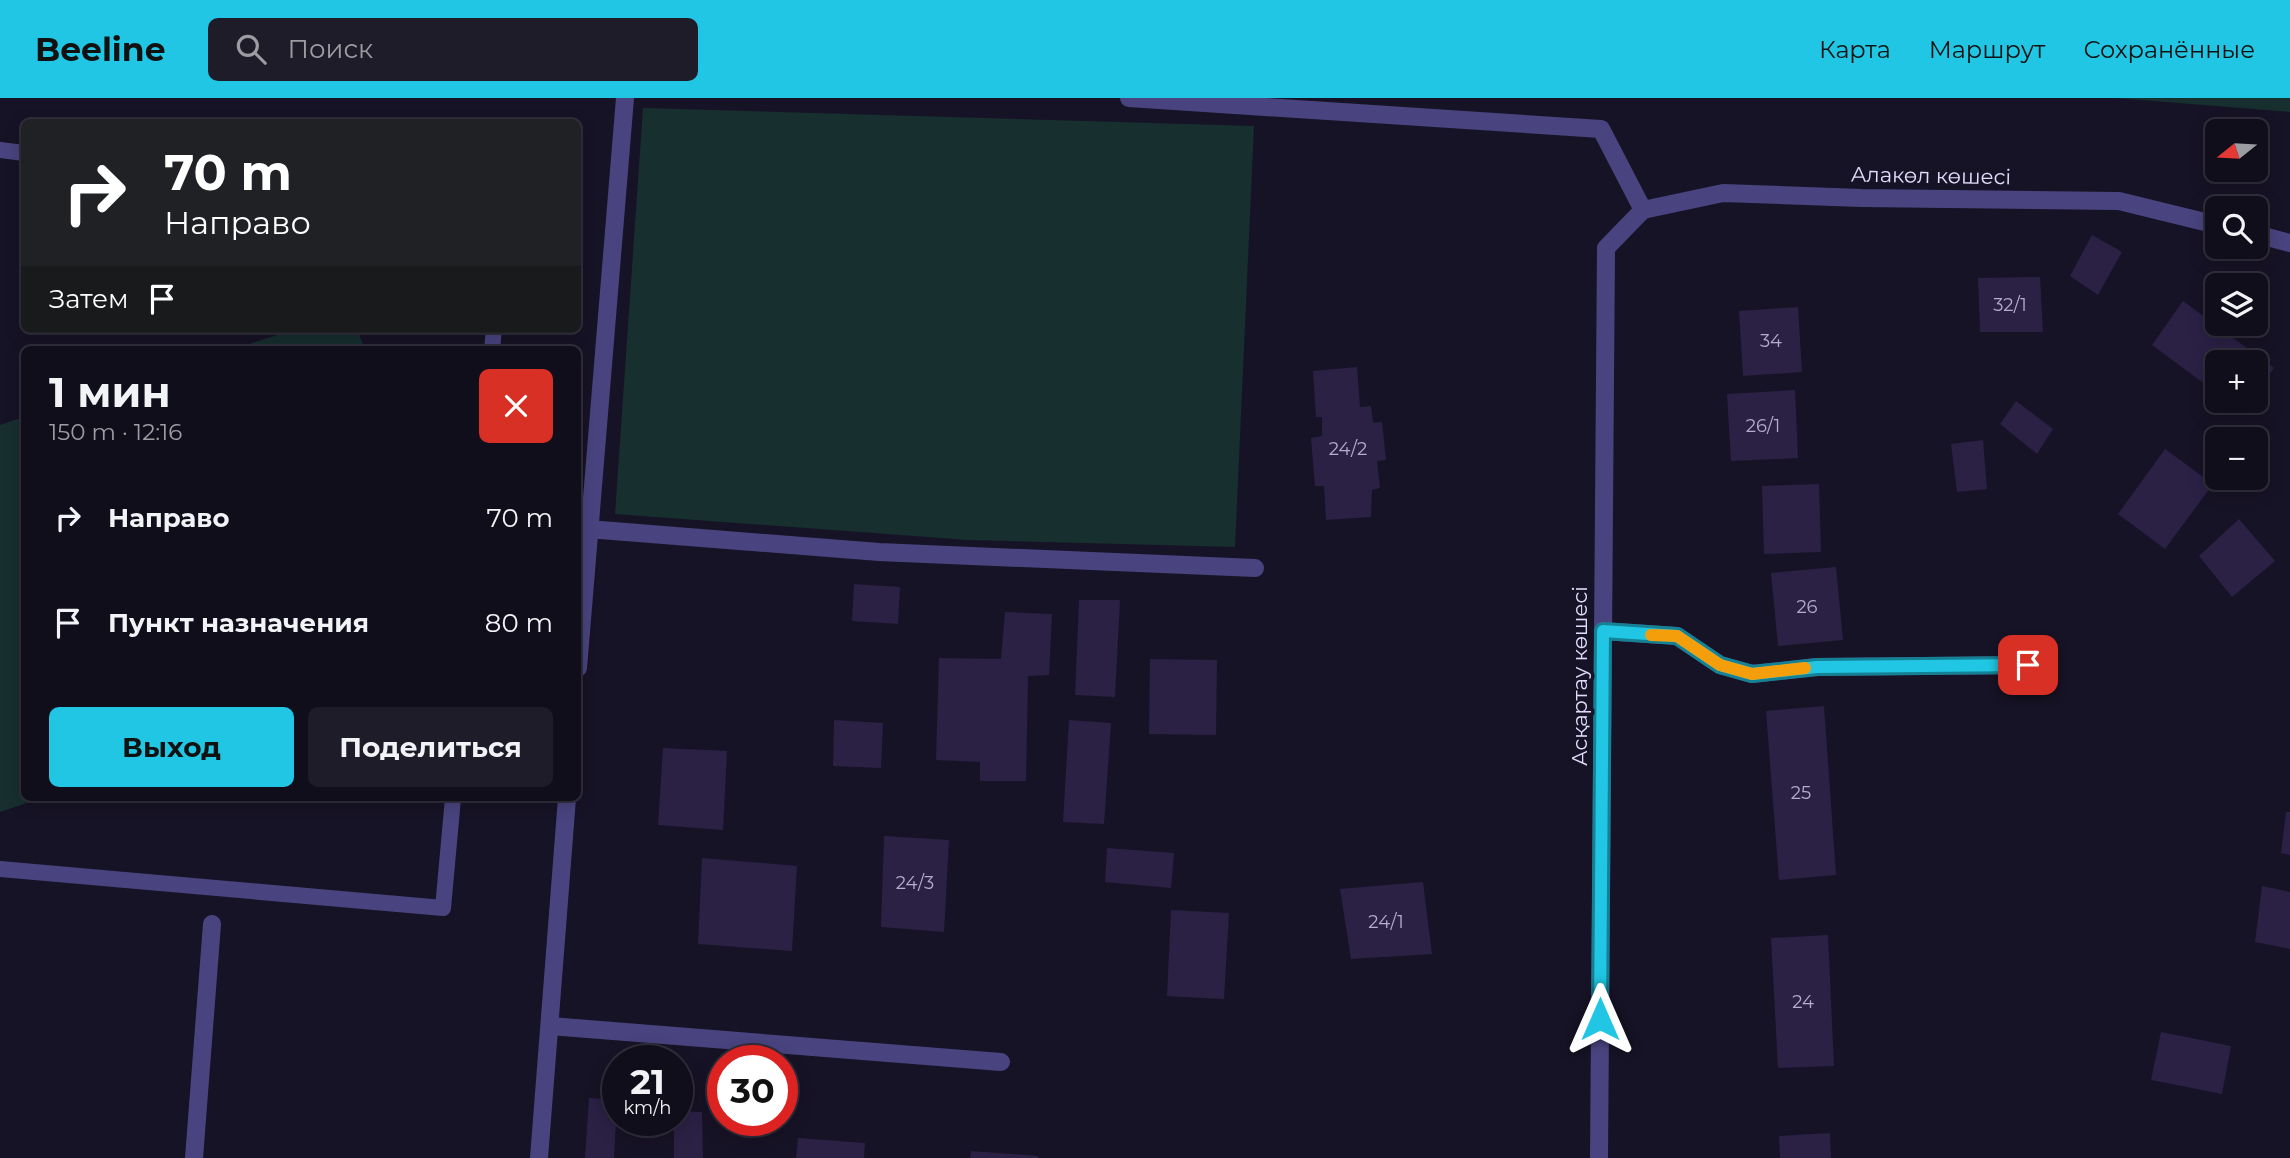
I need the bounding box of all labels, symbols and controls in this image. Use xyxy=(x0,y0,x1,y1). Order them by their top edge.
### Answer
search box xyxy=(208,18,698,81)
text: Beeline xyxy=(35,29,166,69)
icon: search xyxy=(232,30,270,68)
text: Поиск xyxy=(288,33,373,65)
text: Карта xyxy=(1819,35,1891,64)
text: Маршрут xyxy=(1929,35,2045,64)
text: Сохранённые xyxy=(2083,35,2255,64)
north arrow xyxy=(2205,119,2268,182)
map controls xyxy=(2205,119,2268,490)
text: 70 m xyxy=(164,143,292,202)
icon: right xyxy=(49,147,140,238)
street label: Алакөл көшесі xyxy=(1851,162,2011,189)
button: search xyxy=(2205,196,2268,259)
text: Направо xyxy=(164,203,311,242)
button: layers xyxy=(2205,273,2268,336)
icon: arrive xyxy=(143,280,181,318)
text: Затем xyxy=(49,283,129,315)
house number: 32/1 xyxy=(1993,294,2027,316)
house number: 34 xyxy=(1760,330,1782,352)
button: + xyxy=(2205,350,2268,413)
text: 1 мин xyxy=(49,366,171,418)
button: close xyxy=(479,369,553,443)
house number: 26/1 xyxy=(1746,415,1780,437)
text: 150 m · 12:16 xyxy=(49,418,182,446)
button: − xyxy=(2205,427,2268,490)
house number: 24/2 xyxy=(1329,438,1367,460)
icon: right xyxy=(49,499,87,537)
text: Направо xyxy=(108,502,229,534)
text: 70 m xyxy=(487,502,553,534)
street label: Асқартау көшесі xyxy=(1567,586,1592,766)
house number: 26 xyxy=(1796,596,1818,618)
icon: arrive xyxy=(49,604,87,642)
text: Пункт назначения xyxy=(108,607,369,639)
text: 80 m xyxy=(485,607,553,639)
pin xyxy=(1998,635,2058,695)
icon: arrive xyxy=(2009,646,2047,684)
button: Выход xyxy=(49,707,294,787)
button: Поделиться xyxy=(308,707,553,787)
house number: 25 xyxy=(1791,782,1811,804)
house number: 24/3 xyxy=(896,872,934,894)
house number: 24/1 xyxy=(1368,911,1404,933)
position arrow xyxy=(1563,982,1637,1056)
house number: 24 xyxy=(1792,991,1814,1013)
speed limit sign: 30 xyxy=(707,1045,798,1136)
text: 21 xyxy=(630,1060,665,1103)
text: km/h xyxy=(623,1097,672,1119)

